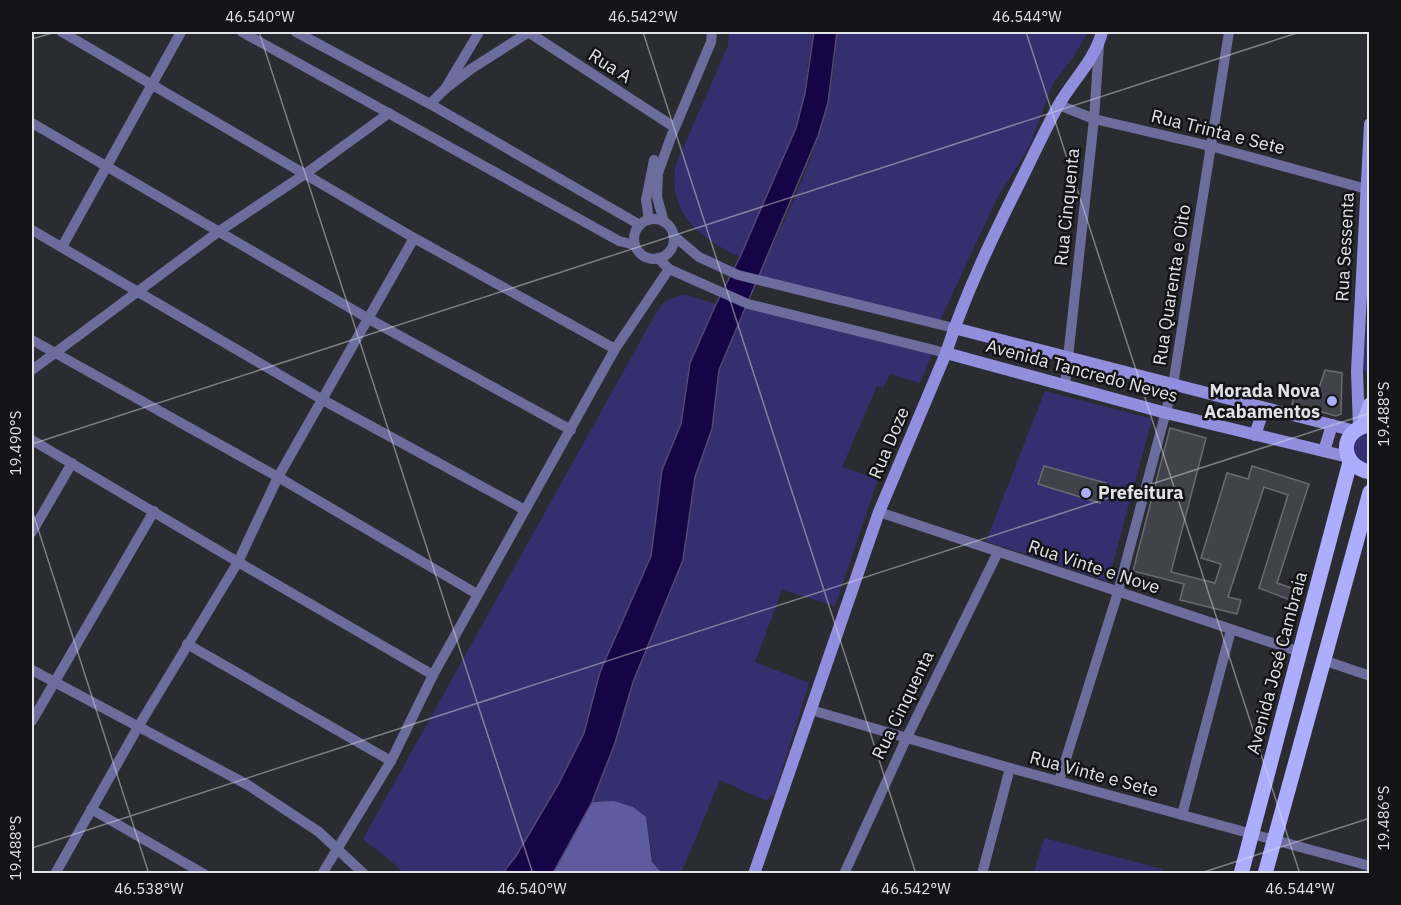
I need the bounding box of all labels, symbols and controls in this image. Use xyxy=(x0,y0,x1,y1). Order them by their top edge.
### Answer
text: 46.540°W xyxy=(225,7,295,26)
text: 46.542°W xyxy=(608,7,678,26)
text: 46.544°W xyxy=(992,7,1062,26)
street label: Rua A xyxy=(584,43,637,88)
street label: Rua Trinta e Sete xyxy=(1149,104,1288,159)
street label: Rua Cinquenta xyxy=(1049,147,1084,267)
street label: Rua Sessenta xyxy=(1330,191,1359,302)
street label: Rua Quarenta e Oito xyxy=(1147,203,1196,367)
street label: Avenida Tancredo Neves xyxy=(984,334,1181,407)
place label: Morada Nova Acabamentos xyxy=(1204,379,1320,423)
text: 19.488°S xyxy=(1374,382,1393,446)
marker: Morada Nova Acabamentos xyxy=(1325,394,1339,408)
street label: Rua Doze xyxy=(863,403,914,482)
text: 19.490°S xyxy=(6,411,25,475)
place label: Prefeitura xyxy=(1098,481,1184,504)
marker: Prefeitura xyxy=(1079,486,1093,500)
street label: Rua Vinte e Nove xyxy=(1025,534,1163,599)
street label: Avenida José Cambraia xyxy=(1241,569,1312,757)
street label: Rua Cinquenta xyxy=(866,646,939,763)
street label: Rua Vinte e Sete xyxy=(1027,745,1161,802)
text: 19.486°S xyxy=(1374,786,1393,850)
text: 19.488°S xyxy=(6,816,25,880)
text: 46.538°W xyxy=(114,879,184,898)
text: 46.540°W xyxy=(497,879,567,898)
text: 46.542°W xyxy=(881,879,951,898)
text: 46.544°W xyxy=(1265,879,1335,898)

